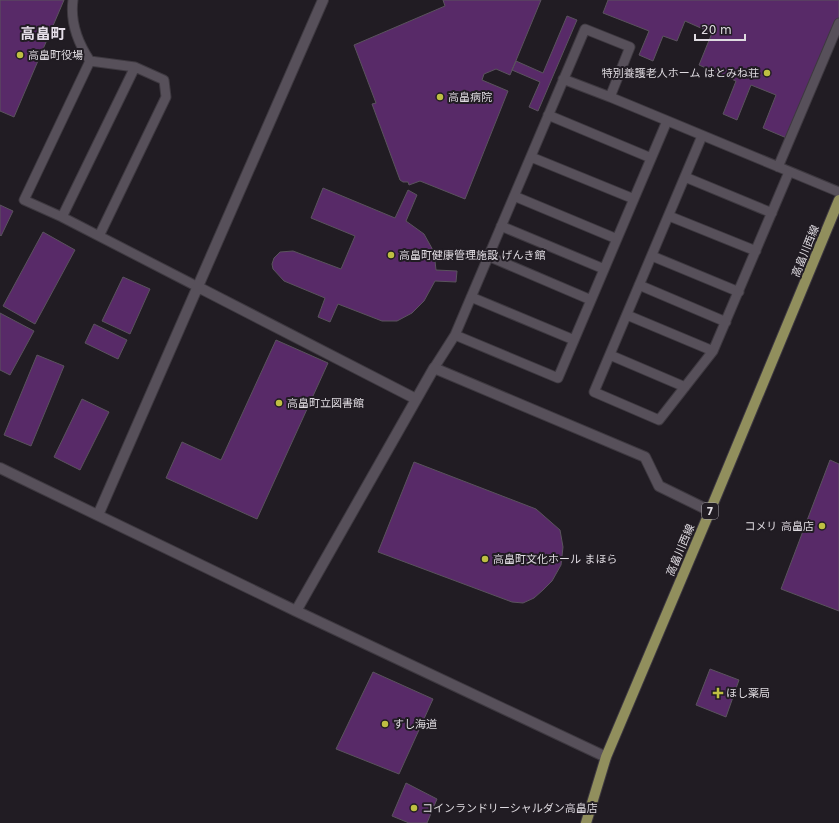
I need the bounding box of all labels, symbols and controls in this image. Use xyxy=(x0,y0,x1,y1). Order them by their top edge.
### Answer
scale bar xyxy=(695,16,745,42)
text: 20 m xyxy=(701,23,732,37)
district label: 高畠町 xyxy=(20,25,66,43)
place label: 高畠町役場 xyxy=(28,49,83,62)
marker: 高畠町役場 xyxy=(15,50,25,60)
place label: 特別養護老人ホーム はとみね荘 xyxy=(602,67,759,80)
marker: 特別養護老人ホーム はとみね荘 xyxy=(762,68,772,78)
place label: 高畠病院 xyxy=(448,91,492,104)
marker: 高畠病院 xyxy=(435,92,445,102)
street label: 高畠川西線 xyxy=(789,223,822,279)
place label: 高畠町健康管理施設 げんき館 xyxy=(399,249,546,262)
marker: 高畠町健康管理施設 げんき館 xyxy=(386,250,396,260)
place label: 高畠町立図書館 xyxy=(287,397,364,410)
marker: 高畠町立図書館 xyxy=(274,398,284,408)
road number: 7 xyxy=(702,503,718,519)
place label: コメリ 高畠店 xyxy=(745,520,814,533)
marker: コメリ 高畠店 xyxy=(817,521,827,531)
street label: 高畠川西線 xyxy=(664,522,697,578)
place label: 高畠町文化ホール まほら xyxy=(493,553,618,566)
marker: 高畠町文化ホール まほら xyxy=(480,554,490,564)
place label: ほし薬局 xyxy=(726,687,770,700)
marker: ほし薬局 xyxy=(713,688,723,698)
place label: すし海道 xyxy=(393,718,437,731)
marker: すし海道 xyxy=(380,719,390,729)
place label: コインランドリーシャルダン高畠店 xyxy=(422,802,598,815)
marker: コインランドリーシャルダン高畠店 xyxy=(409,803,419,813)

